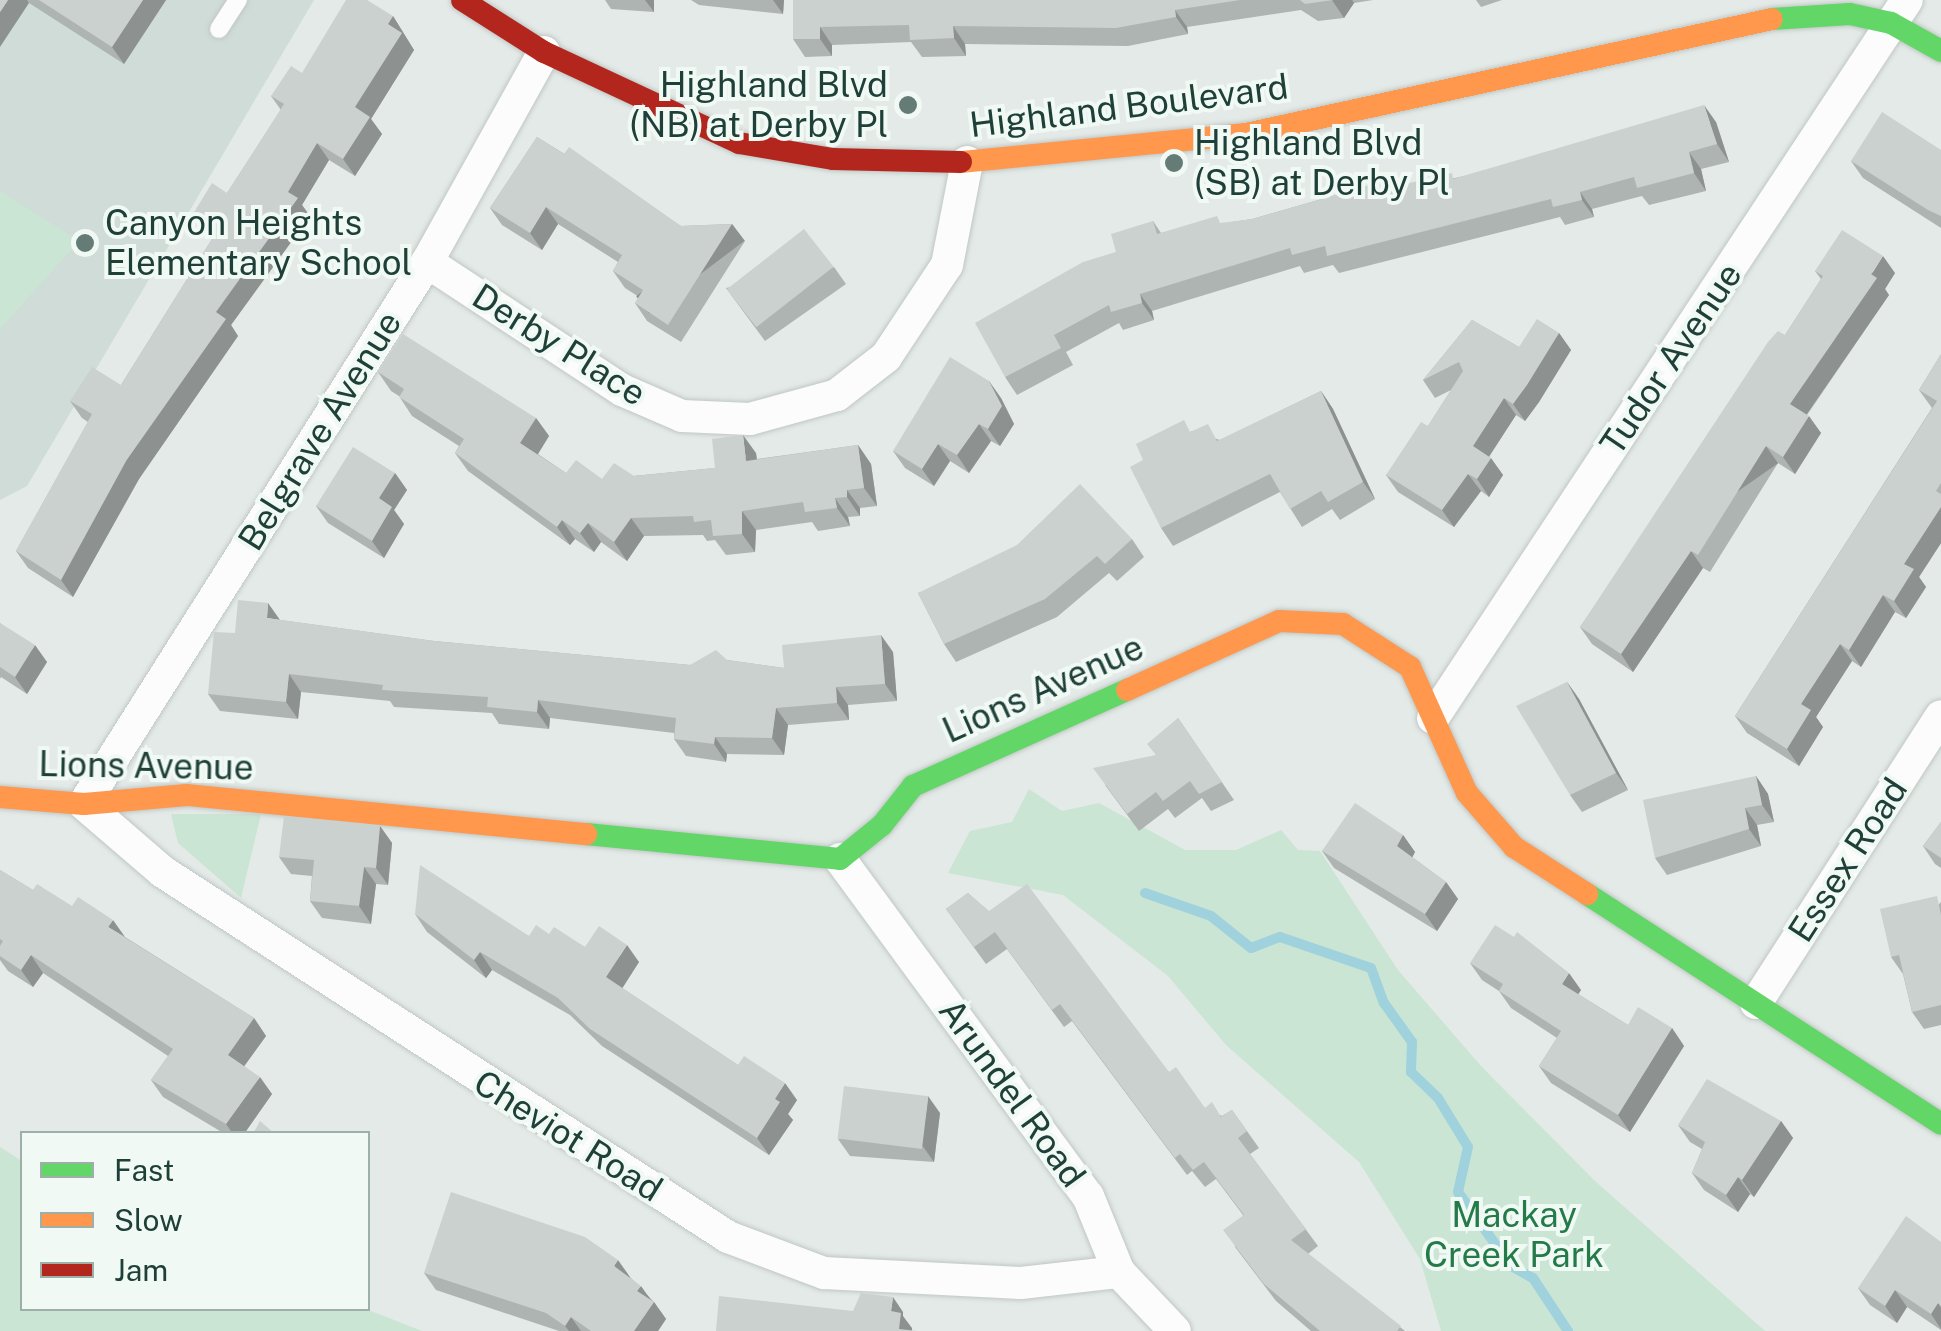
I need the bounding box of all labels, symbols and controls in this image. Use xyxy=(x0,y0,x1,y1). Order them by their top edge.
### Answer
place label: Highland Blvd (NB) at Derby Pl xyxy=(629,64,888,146)
street label: Highland Boulevard xyxy=(967,66,1291,146)
marker: Highland Blvd (NB) at Derby Pl xyxy=(897,94,919,116)
place label: Highland Blvd (SB) at Derby Pl xyxy=(1194,122,1450,204)
marker: Highland Blvd (SB) at Derby Pl xyxy=(1163,152,1185,174)
place label: Canyon Heights Elementary School xyxy=(105,202,412,284)
marker: Canyon Heights Elementary School xyxy=(74,232,96,254)
street label: Tudor Avenue xyxy=(1591,255,1751,463)
street label: Derby Place xyxy=(465,275,653,415)
street label: Belgrave Avenue xyxy=(230,304,410,558)
street label: Lions Avenue xyxy=(936,626,1150,752)
street label: Lions Avenue xyxy=(38,743,254,789)
street label: Essex Road xyxy=(1780,770,1916,950)
street label: Arundel Road xyxy=(930,991,1094,1195)
street label: Cheviot Road xyxy=(466,1061,670,1211)
legend xyxy=(20,1131,370,1311)
text: Fast xyxy=(114,1152,174,1188)
park label: Mackay Creek Park xyxy=(1424,1194,1604,1276)
text: Slow xyxy=(114,1202,183,1238)
text: Jam xyxy=(114,1252,168,1288)

